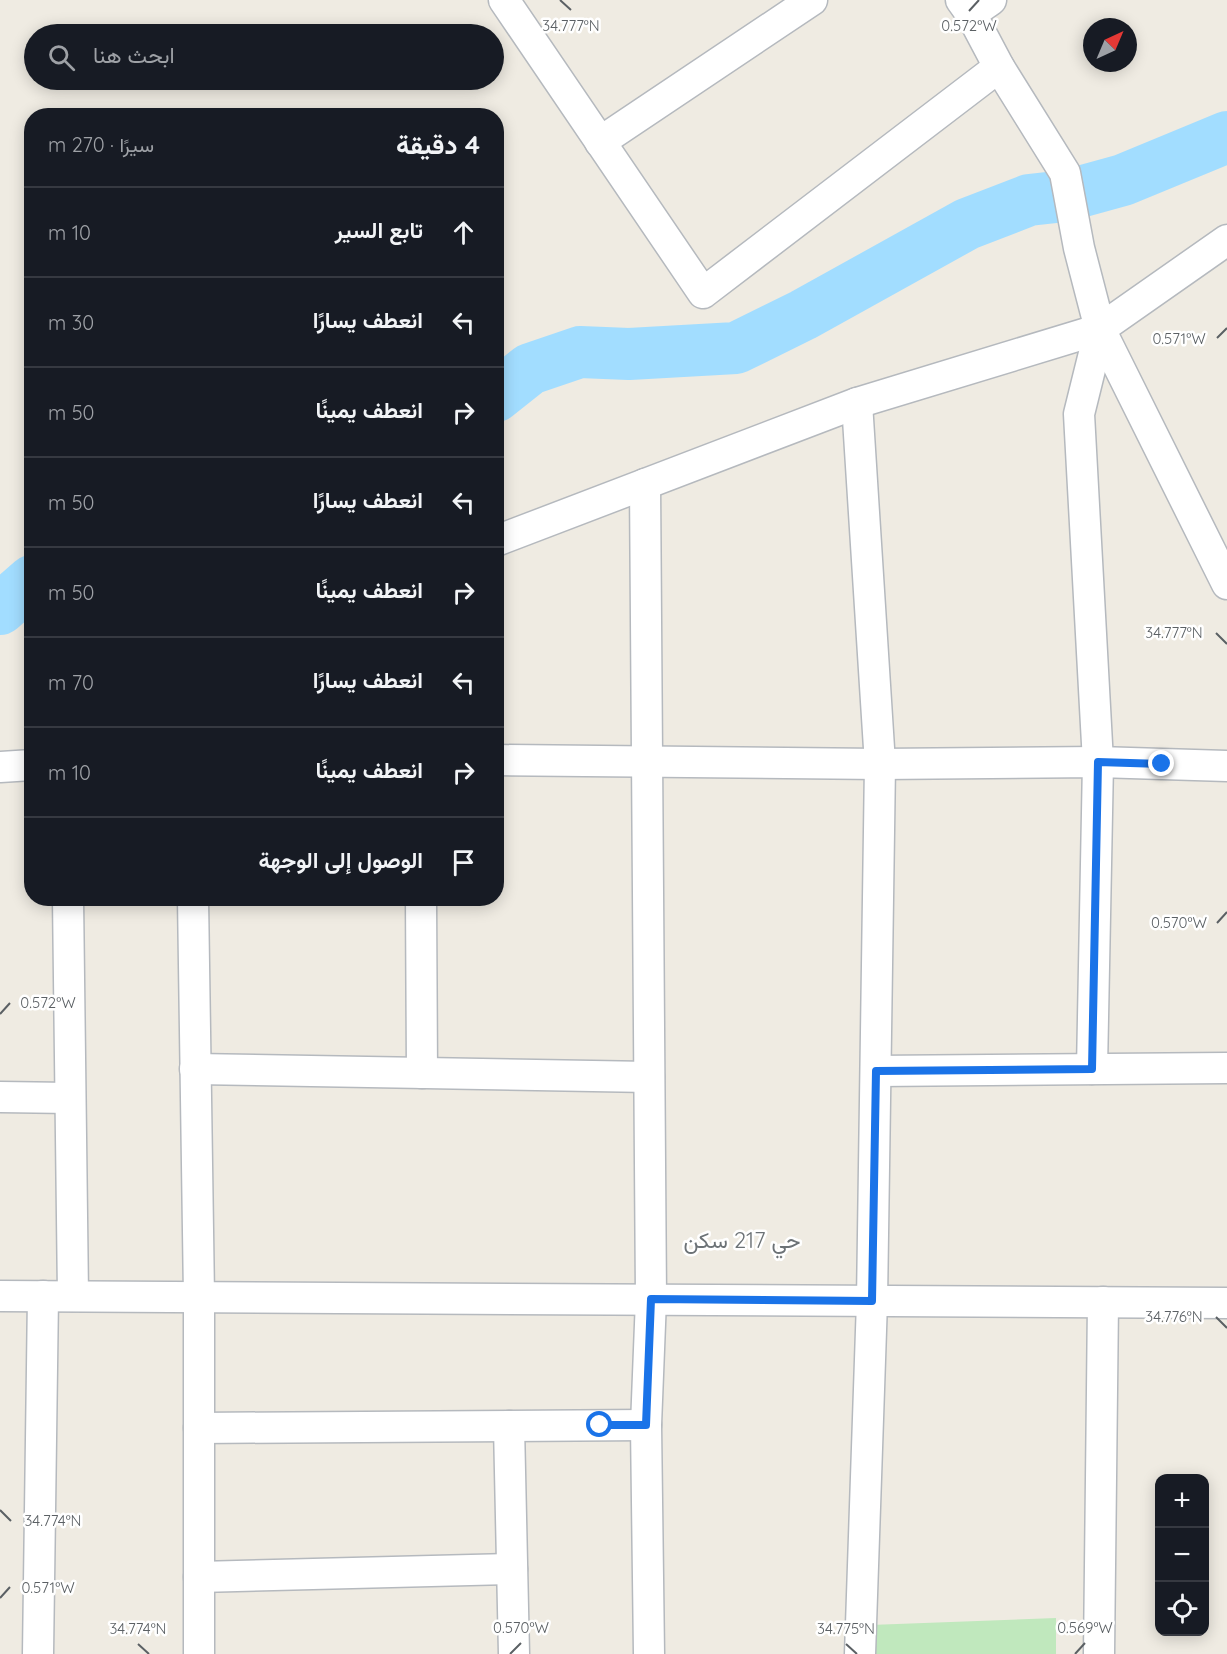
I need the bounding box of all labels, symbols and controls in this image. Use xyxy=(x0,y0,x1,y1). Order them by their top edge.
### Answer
text: 34.777°N xyxy=(542,16,600,35)
text: 0.572°W xyxy=(941,16,997,35)
north arrow xyxy=(1083,18,1137,72)
search box xyxy=(24,24,504,90)
icon: search xyxy=(45,41,78,74)
text: ابحث هنا xyxy=(93,41,175,69)
text: 4 دقيقة xyxy=(396,128,480,161)
text: سيرًا · 270 m xyxy=(48,132,154,157)
text: تابع السير xyxy=(335,216,423,244)
icon: ahead xyxy=(447,216,480,249)
text: 10 m xyxy=(48,220,91,245)
text: انعطف يسارًا xyxy=(313,306,423,334)
icon: left xyxy=(447,306,480,339)
text: 30 m xyxy=(48,310,94,335)
text: 0.571°W xyxy=(1152,329,1206,348)
text: انعطف يمينًا xyxy=(315,396,423,424)
icon: right xyxy=(447,396,480,429)
text: 50 m xyxy=(48,400,95,425)
text: انعطف يسارًا xyxy=(313,486,423,514)
icon: left xyxy=(447,486,480,519)
text: 50 m xyxy=(48,490,95,515)
text: انعطف يمينًا xyxy=(315,576,423,604)
icon: right xyxy=(447,576,480,609)
text: 50 m xyxy=(48,580,95,605)
text: 34.777°N xyxy=(1145,623,1203,642)
text: انعطف يسارًا xyxy=(313,666,423,694)
icon: left xyxy=(447,666,480,699)
text: 70 m xyxy=(48,670,94,695)
route end xyxy=(1148,750,1174,776)
text: انعطف يمينًا xyxy=(315,756,423,784)
icon: right xyxy=(447,756,480,789)
text: 10 m xyxy=(48,760,91,785)
text: الوصول إلى الوجهة xyxy=(259,846,423,874)
icon: arrive xyxy=(447,846,480,879)
text: 0.570°W xyxy=(1151,913,1207,932)
text: 0.572°W xyxy=(20,993,76,1012)
district label: حي 217 سكن xyxy=(683,1226,801,1259)
text: 34.776°N xyxy=(1145,1307,1203,1326)
route start xyxy=(586,1411,612,1437)
map controls xyxy=(1155,1474,1209,1636)
button: + xyxy=(1155,1474,1209,1528)
text: 34.774°N xyxy=(24,1511,82,1530)
button: − xyxy=(1155,1528,1209,1582)
text: 0.571°W xyxy=(21,1578,75,1597)
button: locate xyxy=(1155,1582,1209,1636)
text: 0.570°W xyxy=(493,1618,549,1637)
text: 0.569°W xyxy=(1057,1618,1113,1637)
text: 34.774°N xyxy=(109,1619,167,1638)
text: 34.775°N xyxy=(817,1619,875,1638)

